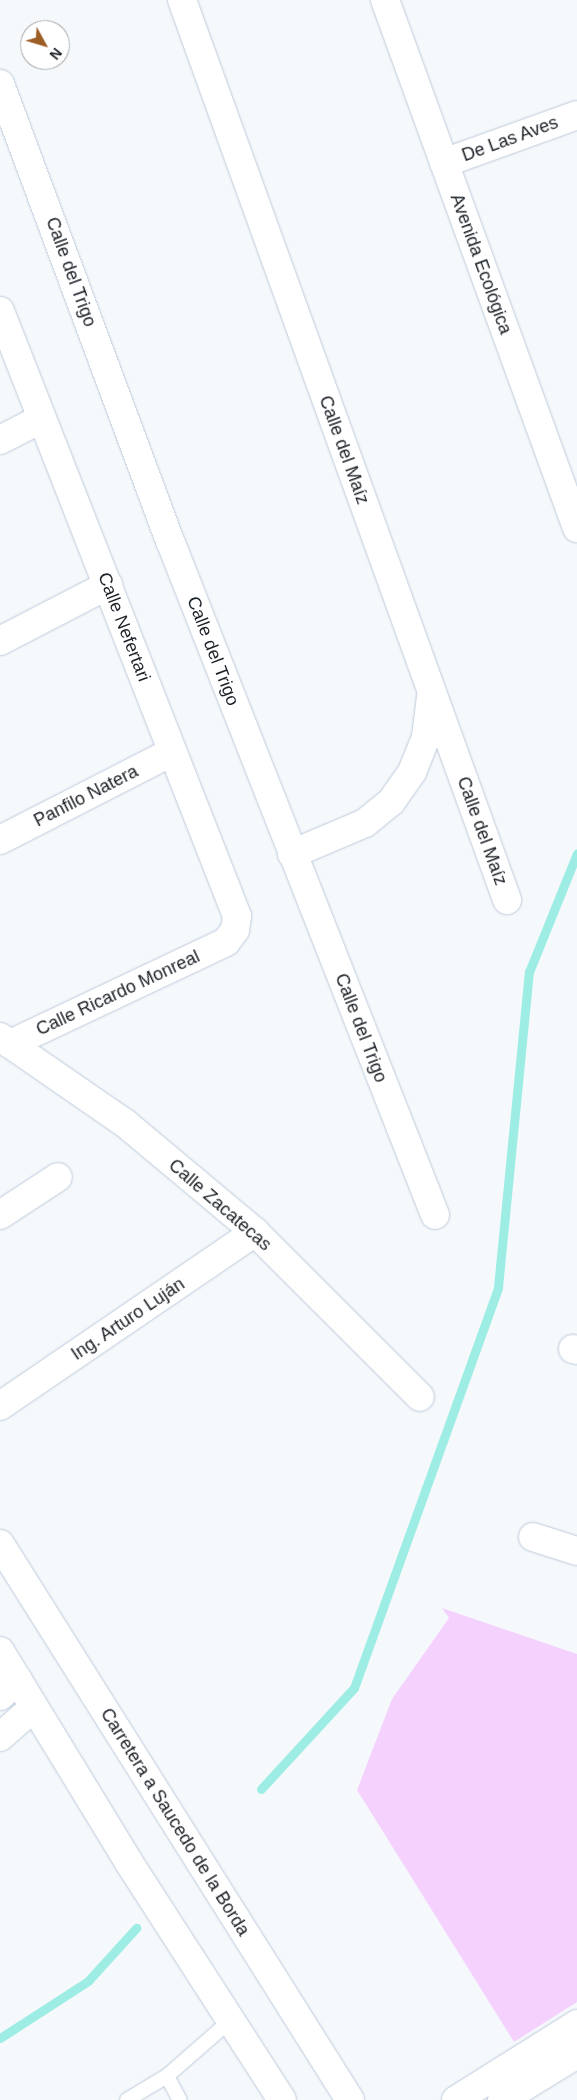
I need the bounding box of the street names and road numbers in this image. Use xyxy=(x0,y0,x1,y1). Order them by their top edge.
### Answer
street label: De Las Aves xyxy=(459,111,561,167)
street label: Avenida Ecológica xyxy=(446,191,516,337)
street label: Calle del Trigo xyxy=(41,214,101,330)
street label: Calle del Maíz xyxy=(314,393,374,507)
street label: Calle Nefertari xyxy=(93,569,155,685)
street label: Calle del Trigo xyxy=(182,593,244,709)
street label: Panfilo Natera xyxy=(30,760,142,832)
street label: Calle del Maíz xyxy=(452,774,512,888)
street label: Calle Ricardo Monreal xyxy=(33,946,203,1040)
street label: Calle del Trigo xyxy=(330,970,392,1086)
street label: Calle Zacatecas xyxy=(164,1155,276,1255)
street label: Ing. Arturo Luján xyxy=(67,1273,189,1365)
street label: Carretera a Saucedo de la Borda xyxy=(96,1704,254,1940)

